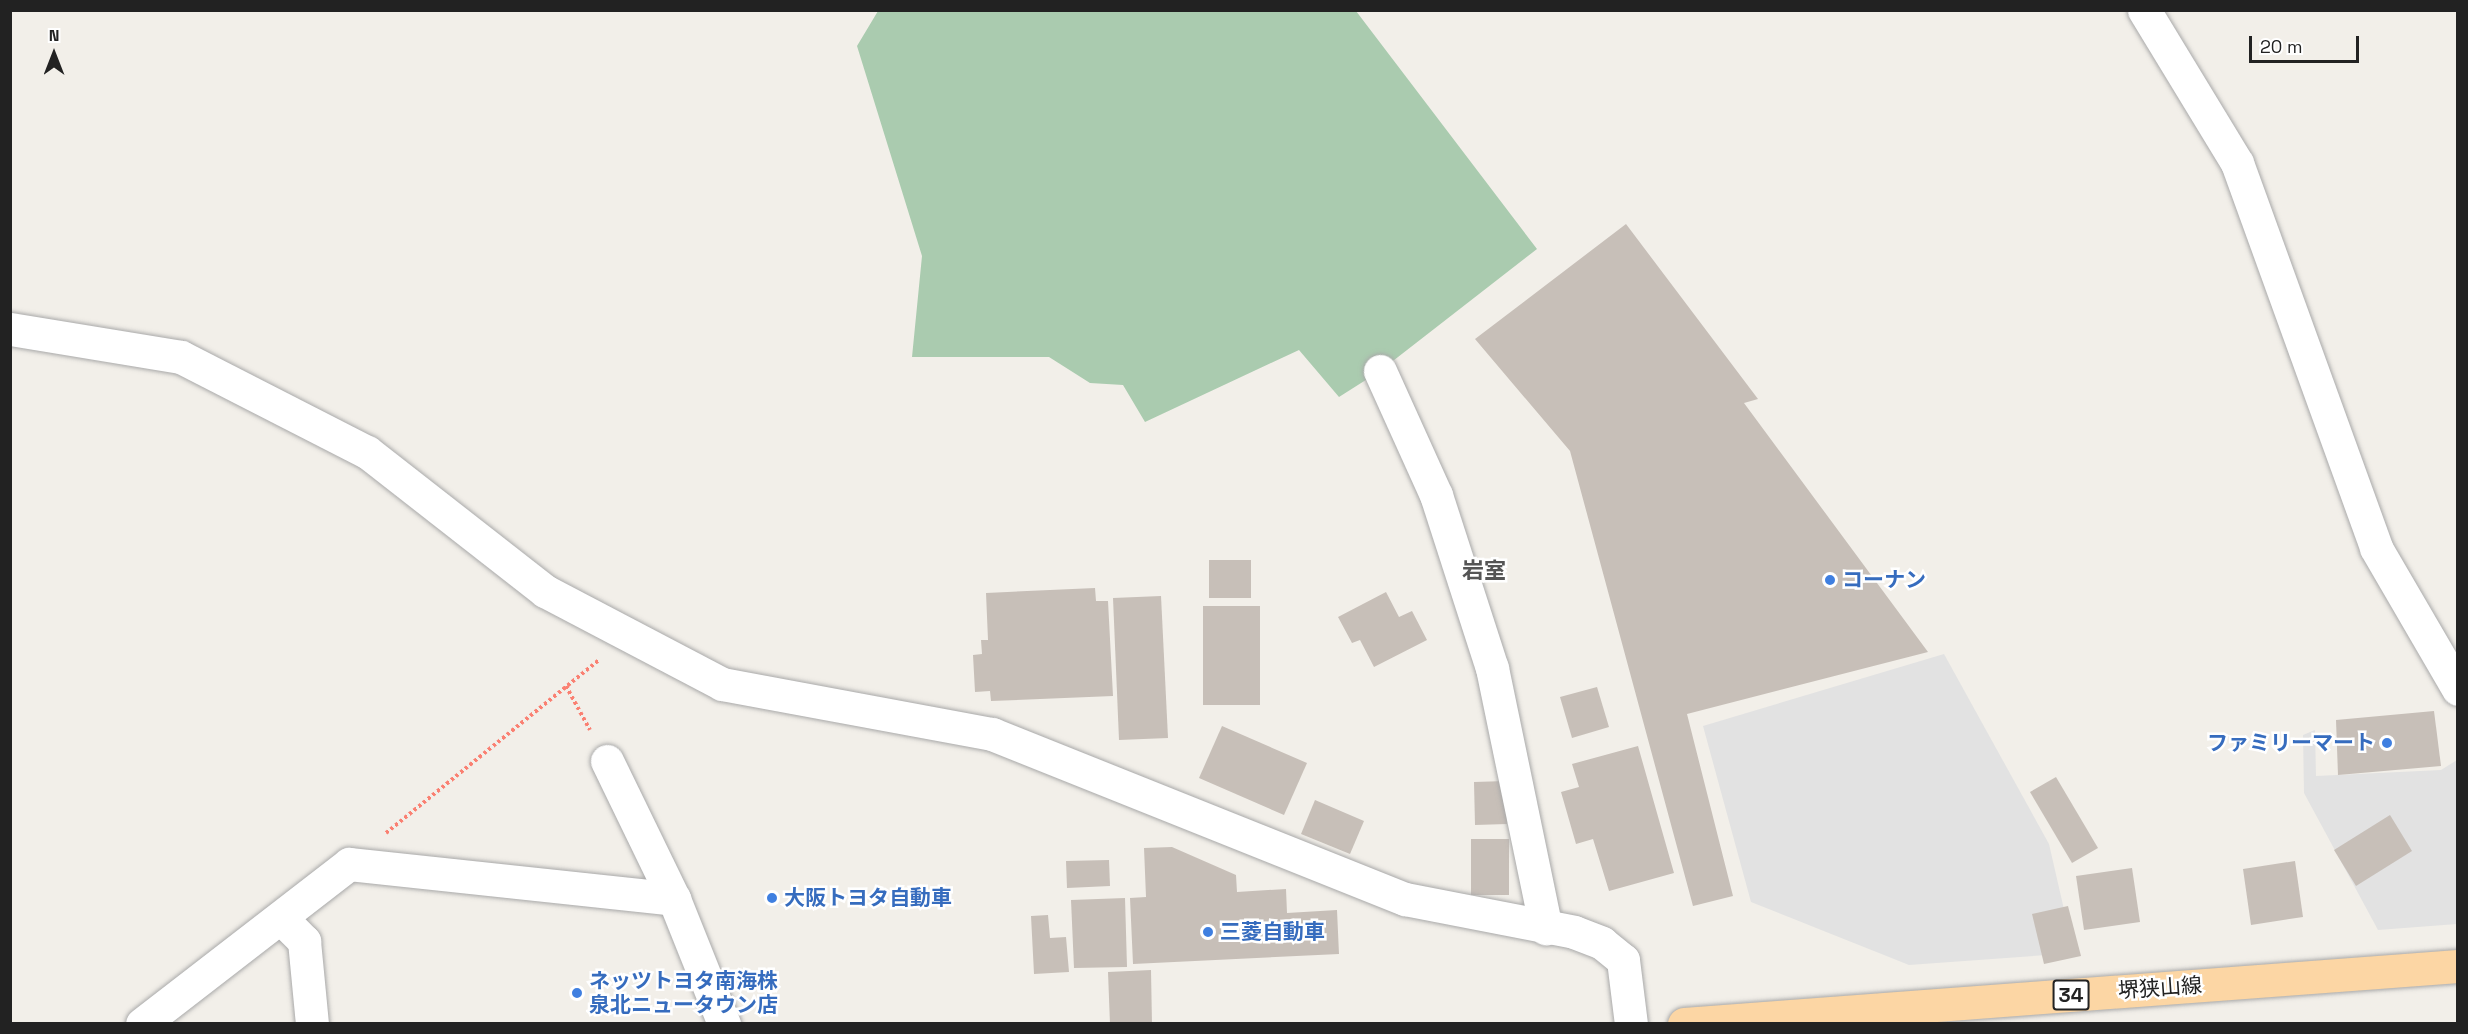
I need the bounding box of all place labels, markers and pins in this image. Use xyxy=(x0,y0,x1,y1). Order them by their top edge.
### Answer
place label: コーナン xyxy=(1842,567,1926,593)
marker: コーナン xyxy=(1823,573,1837,587)
place label: ファミリーマート xyxy=(2207,730,2375,756)
marker: ファミリーマート xyxy=(2380,736,2394,750)
place label: 大阪トヨタ自動車 xyxy=(784,885,952,911)
marker: 大阪トヨタ自動車 xyxy=(765,891,779,905)
place label: 三菱自動車 xyxy=(1220,919,1325,945)
marker: 三菱自動車 xyxy=(1201,925,1215,939)
place label: ネッツトヨタ南海株 泉北ニュータウン店 xyxy=(589,968,778,1018)
marker: ネッツトヨタ南海株 泉北ニュータウン店 xyxy=(570,986,584,1000)

